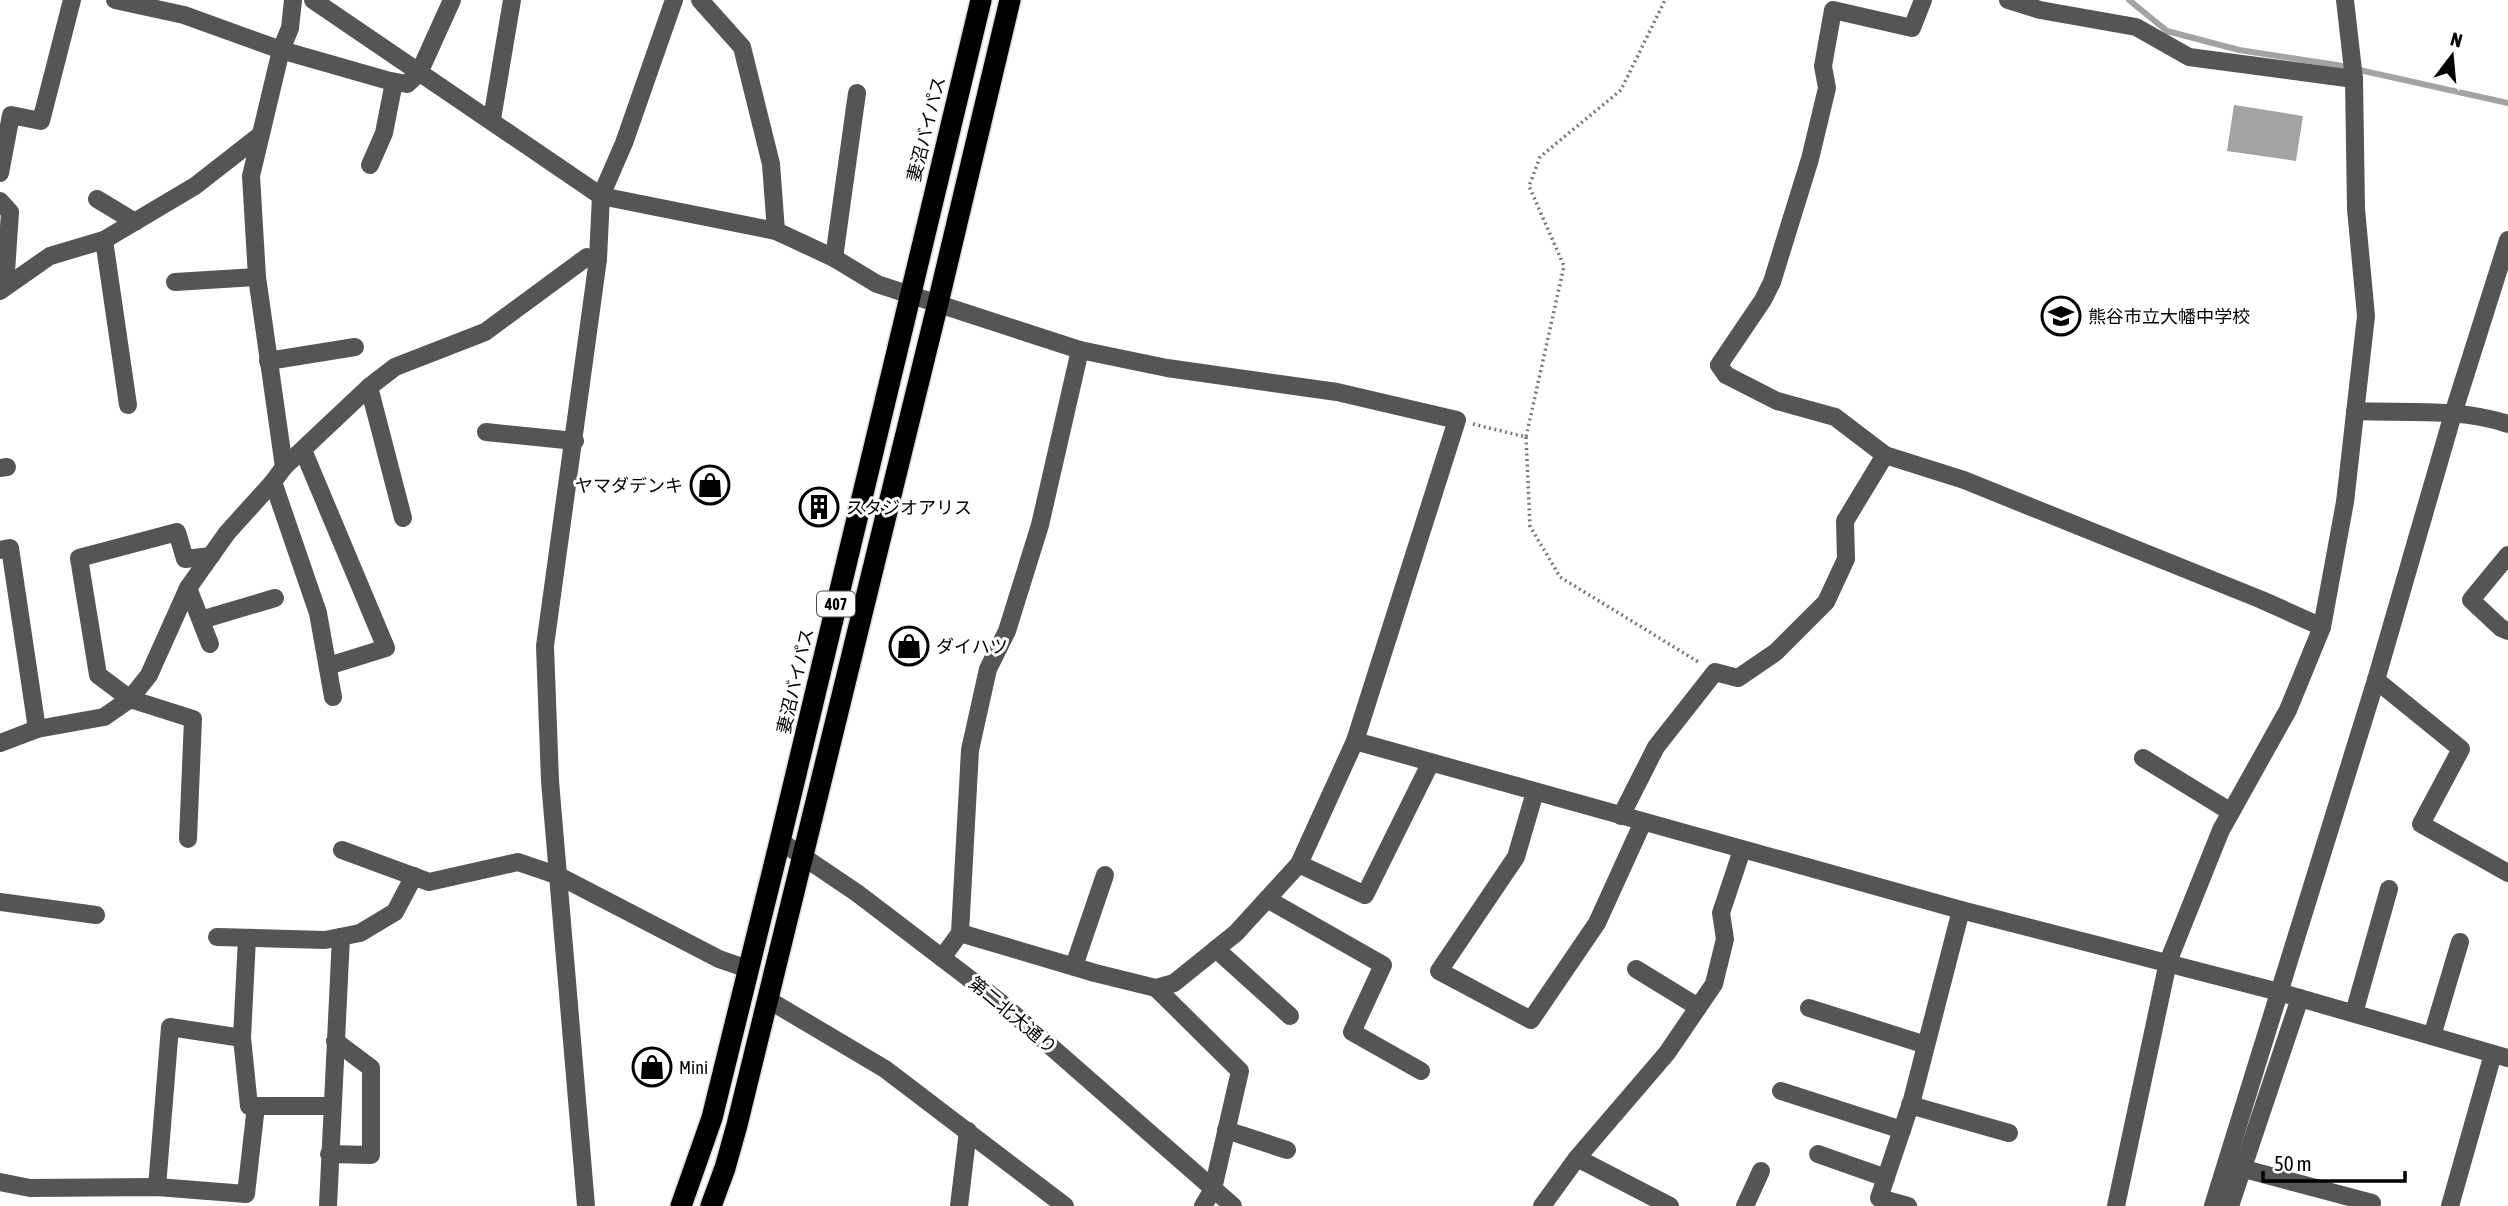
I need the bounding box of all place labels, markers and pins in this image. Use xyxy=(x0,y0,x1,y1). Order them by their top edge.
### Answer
school or university icon: 熊谷市立大幡中学校 xyxy=(2040,295,2082,337)
place label: 熊谷市立大幡中学校 xyxy=(2088,306,2250,327)
shop icon: ヤマダデンキ xyxy=(689,464,731,506)
place label: ヤマダデンキ xyxy=(575,475,683,496)
building icon: スタジオアリス xyxy=(798,486,840,528)
place label: スタジオアリス xyxy=(846,497,972,518)
shop icon: ダイハツ xyxy=(888,625,930,667)
place label: ダイハツ xyxy=(936,636,1008,657)
shop icon: Mini xyxy=(631,1046,673,1088)
place label: Mini xyxy=(679,1057,708,1078)

